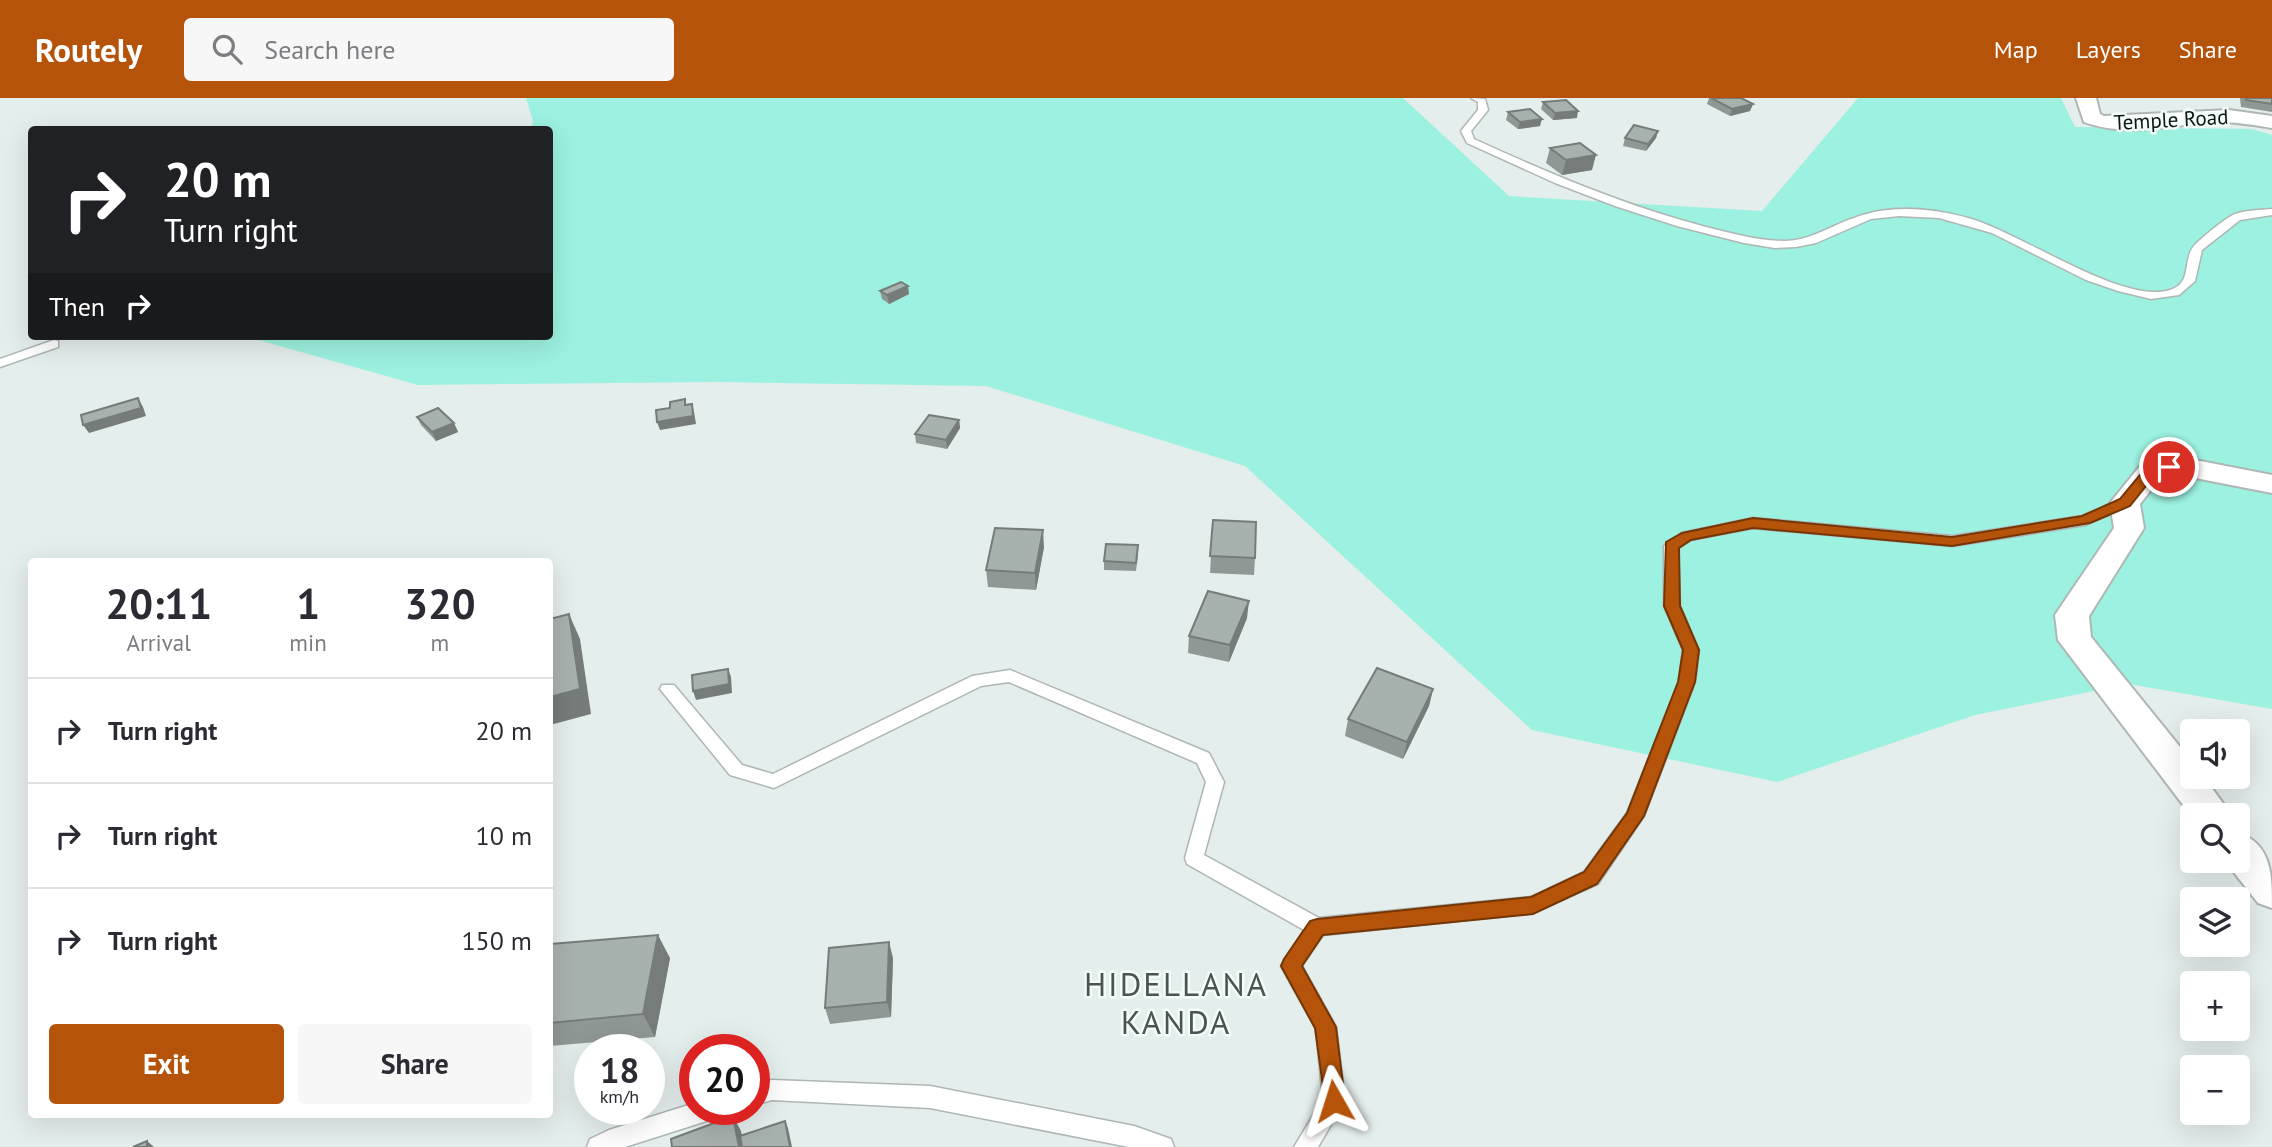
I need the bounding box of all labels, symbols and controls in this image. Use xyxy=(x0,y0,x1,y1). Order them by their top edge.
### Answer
search box xyxy=(184,18,674,81)
text: Routely xyxy=(35,28,142,71)
icon: search xyxy=(208,30,246,68)
text: Search here xyxy=(264,33,395,66)
text: Map xyxy=(1994,34,2038,65)
text: Layers xyxy=(2076,34,2141,65)
text: Share xyxy=(2179,34,2237,65)
street label: Temple Road xyxy=(2113,103,2229,136)
text: 20 m xyxy=(164,147,271,211)
icon: right xyxy=(49,154,140,245)
text: Turn right xyxy=(164,209,298,251)
icon: right xyxy=(119,287,157,325)
text: Then xyxy=(49,290,105,323)
pin xyxy=(2139,437,2199,497)
icon: arrive xyxy=(2150,448,2188,486)
text: 20:11 xyxy=(105,576,212,631)
text: 1 xyxy=(296,576,320,631)
text: 320 xyxy=(404,576,476,631)
text: Arrival xyxy=(126,628,191,657)
text: min xyxy=(289,628,327,657)
text: m xyxy=(431,628,449,657)
icon: right xyxy=(49,712,87,750)
text: Turn right xyxy=(108,714,217,747)
text: 20 m xyxy=(476,714,532,747)
map controls xyxy=(2180,719,2250,1125)
button: sound xyxy=(2180,719,2250,789)
button: search xyxy=(2180,803,2250,873)
icon: right xyxy=(49,817,87,855)
text: Turn right xyxy=(108,819,217,852)
text: 10 m xyxy=(476,819,532,852)
button: layers xyxy=(2180,887,2250,957)
icon: right xyxy=(49,922,87,960)
text: Turn right xyxy=(108,924,217,957)
text: 150 m xyxy=(461,924,532,957)
district label: HIDELLANA KANDA xyxy=(1084,962,1268,1043)
button: + xyxy=(2180,971,2250,1041)
button: Exit xyxy=(49,1024,284,1104)
button: Share xyxy=(298,1024,532,1104)
speed limit sign: 20 xyxy=(679,1034,770,1125)
text: 18 xyxy=(600,1047,639,1093)
button: − xyxy=(2180,1055,2250,1125)
position arrow xyxy=(1297,1064,1371,1138)
text: km/h xyxy=(600,1085,639,1108)

